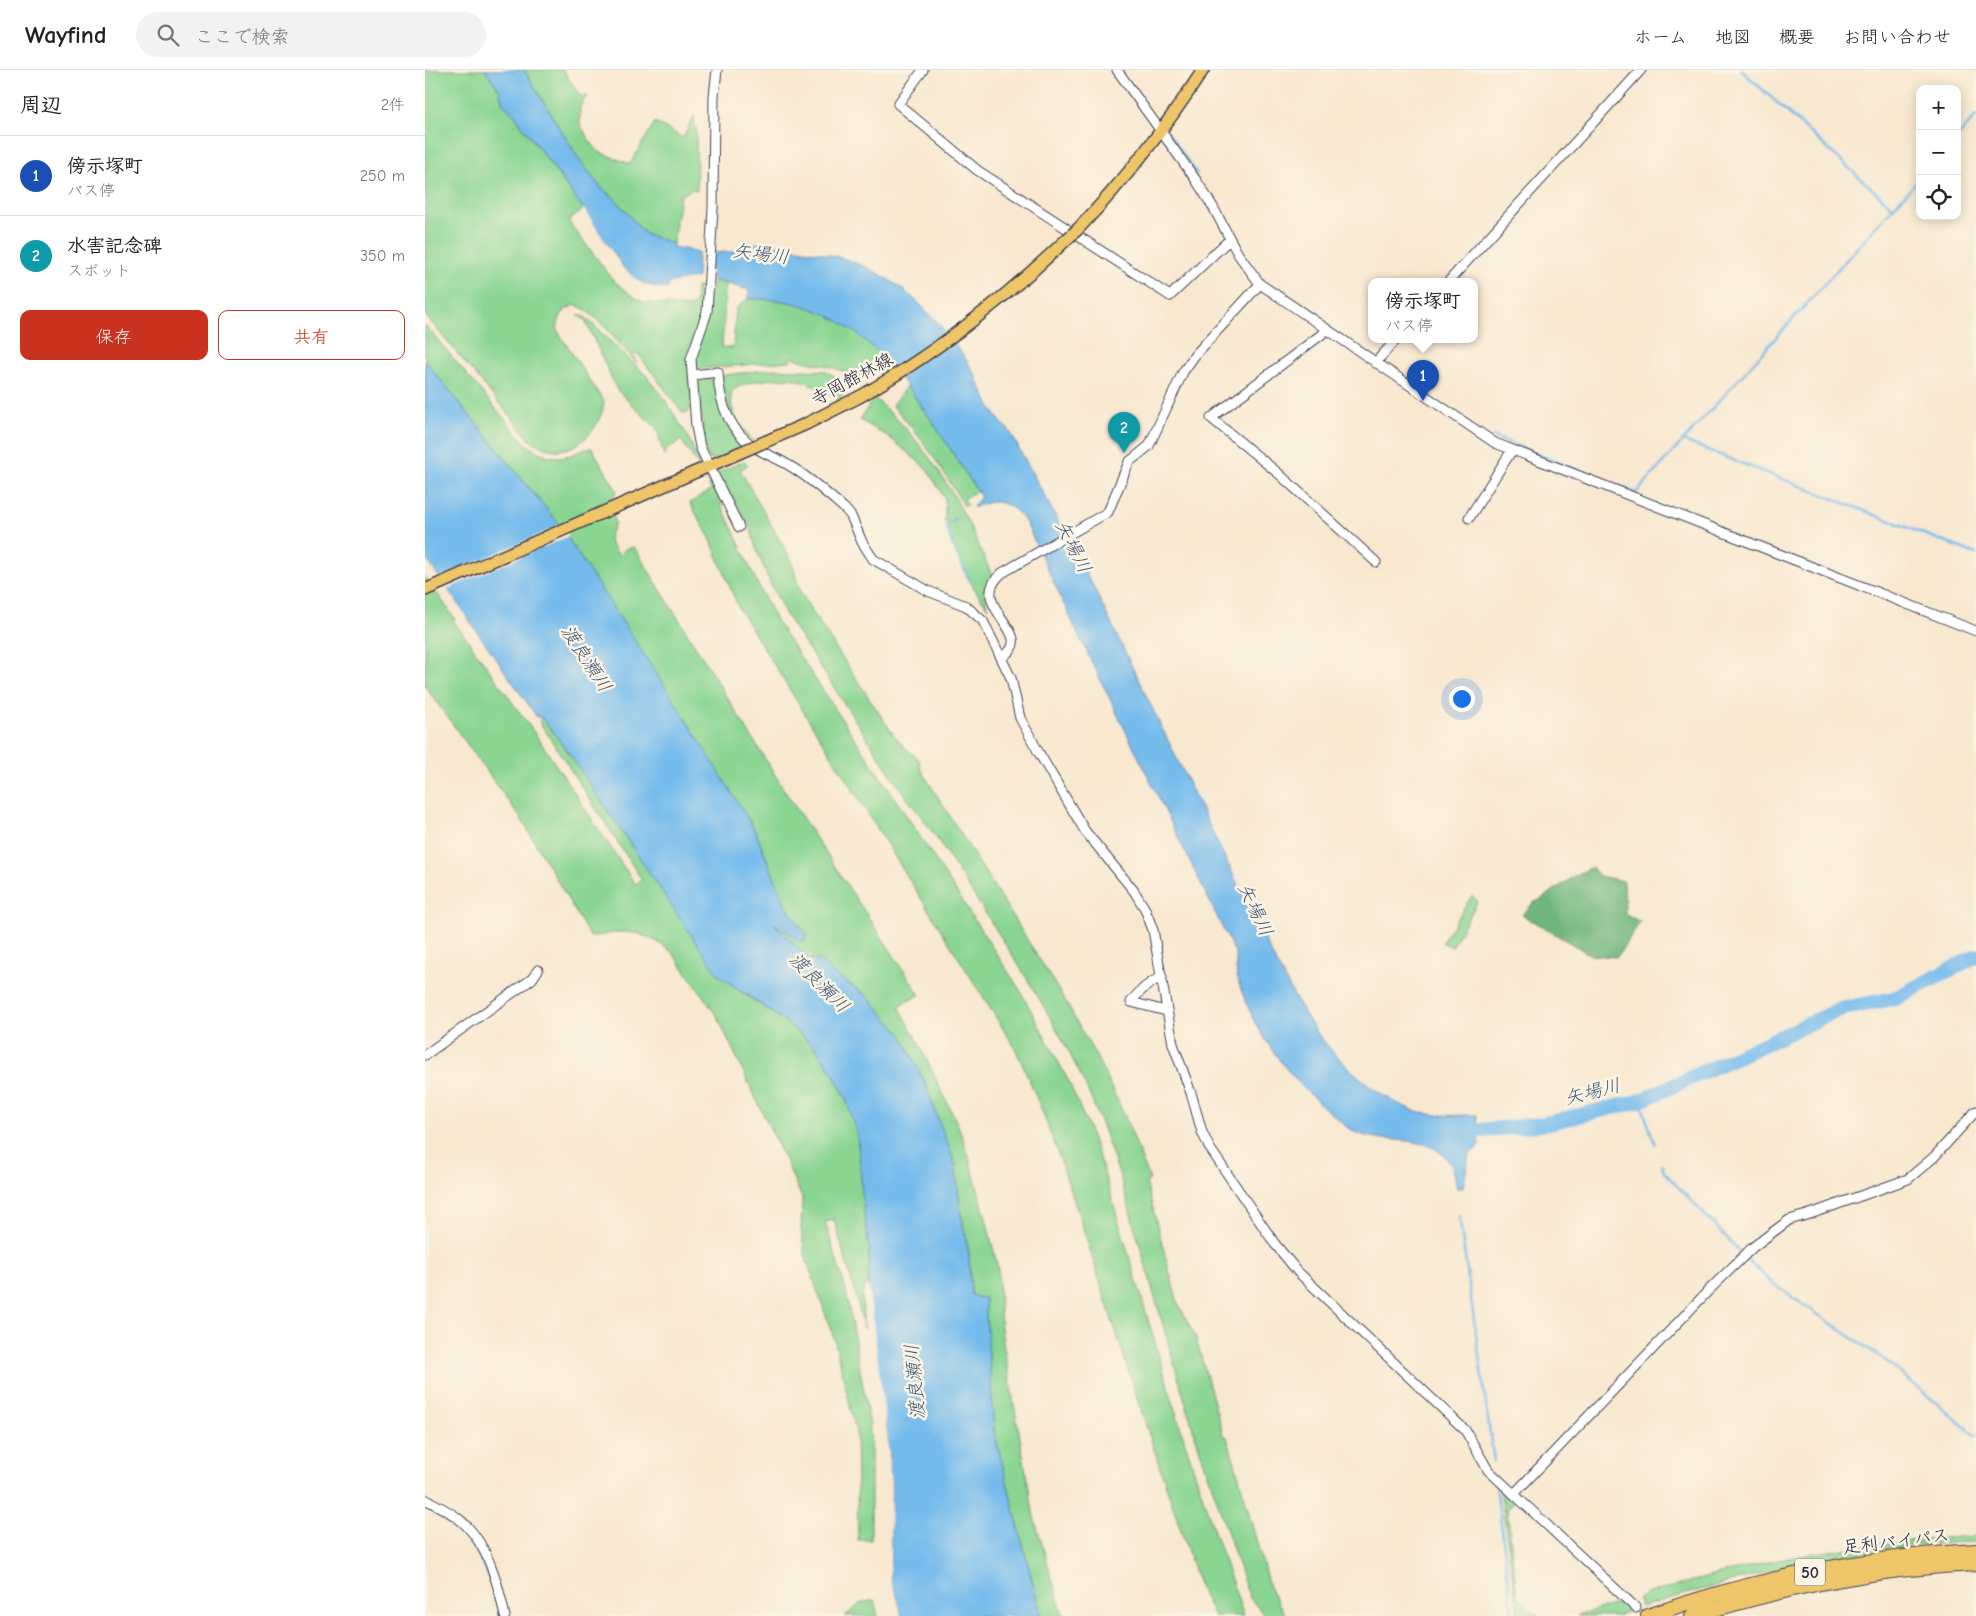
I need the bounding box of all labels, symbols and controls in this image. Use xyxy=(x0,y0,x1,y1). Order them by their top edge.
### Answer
search box xyxy=(136,12,486,57)
text: Wayfind xyxy=(25,21,106,49)
icon: search xyxy=(154,21,182,49)
text: ここで検索 xyxy=(194,26,289,48)
text: ホーム xyxy=(1634,27,1687,48)
text: 地図 xyxy=(1715,27,1751,48)
text: 概要 xyxy=(1779,27,1815,48)
text: お問い合わせ xyxy=(1843,27,1951,48)
map controls xyxy=(1916,85,1961,220)
button: + xyxy=(1916,85,1961,130)
text: 周辺 xyxy=(20,93,62,117)
text: 2件 xyxy=(381,96,405,114)
button: − xyxy=(1916,130,1961,175)
text: 傍示塚町 xyxy=(67,155,143,177)
text: 1 xyxy=(33,167,39,185)
text: 250 m xyxy=(360,167,405,185)
button: locate xyxy=(1916,175,1961,220)
text: バス停 xyxy=(67,182,115,200)
text: 水害記念碑 xyxy=(67,235,162,257)
water label: 矢場川 xyxy=(731,240,791,268)
text: 2 xyxy=(32,247,40,265)
text: 350 m xyxy=(360,247,405,265)
text: スポット xyxy=(67,262,131,280)
popup xyxy=(1368,278,1478,343)
text: 傍示塚町 xyxy=(1385,290,1461,312)
button: 保存 xyxy=(20,310,208,360)
button: 共有 xyxy=(218,310,405,360)
text: バス停 xyxy=(1385,317,1433,335)
street label: 寺岡館林線 xyxy=(808,348,897,410)
pin: 1 xyxy=(1407,360,1439,401)
pin: 2 xyxy=(1108,412,1140,453)
water label: 矢場川 xyxy=(1050,516,1096,577)
water label: 渡良瀬川 xyxy=(556,621,616,696)
your location xyxy=(1449,686,1475,712)
water label: 矢場川 xyxy=(1233,879,1277,940)
water label: 渡良瀬川 xyxy=(785,948,854,1017)
water label: 矢場川 xyxy=(1562,1074,1623,1110)
water label: 渡良瀬川 xyxy=(901,1343,929,1421)
street label: 足利バイパス xyxy=(1841,1525,1951,1558)
road number: 50 xyxy=(1795,1558,1825,1585)

